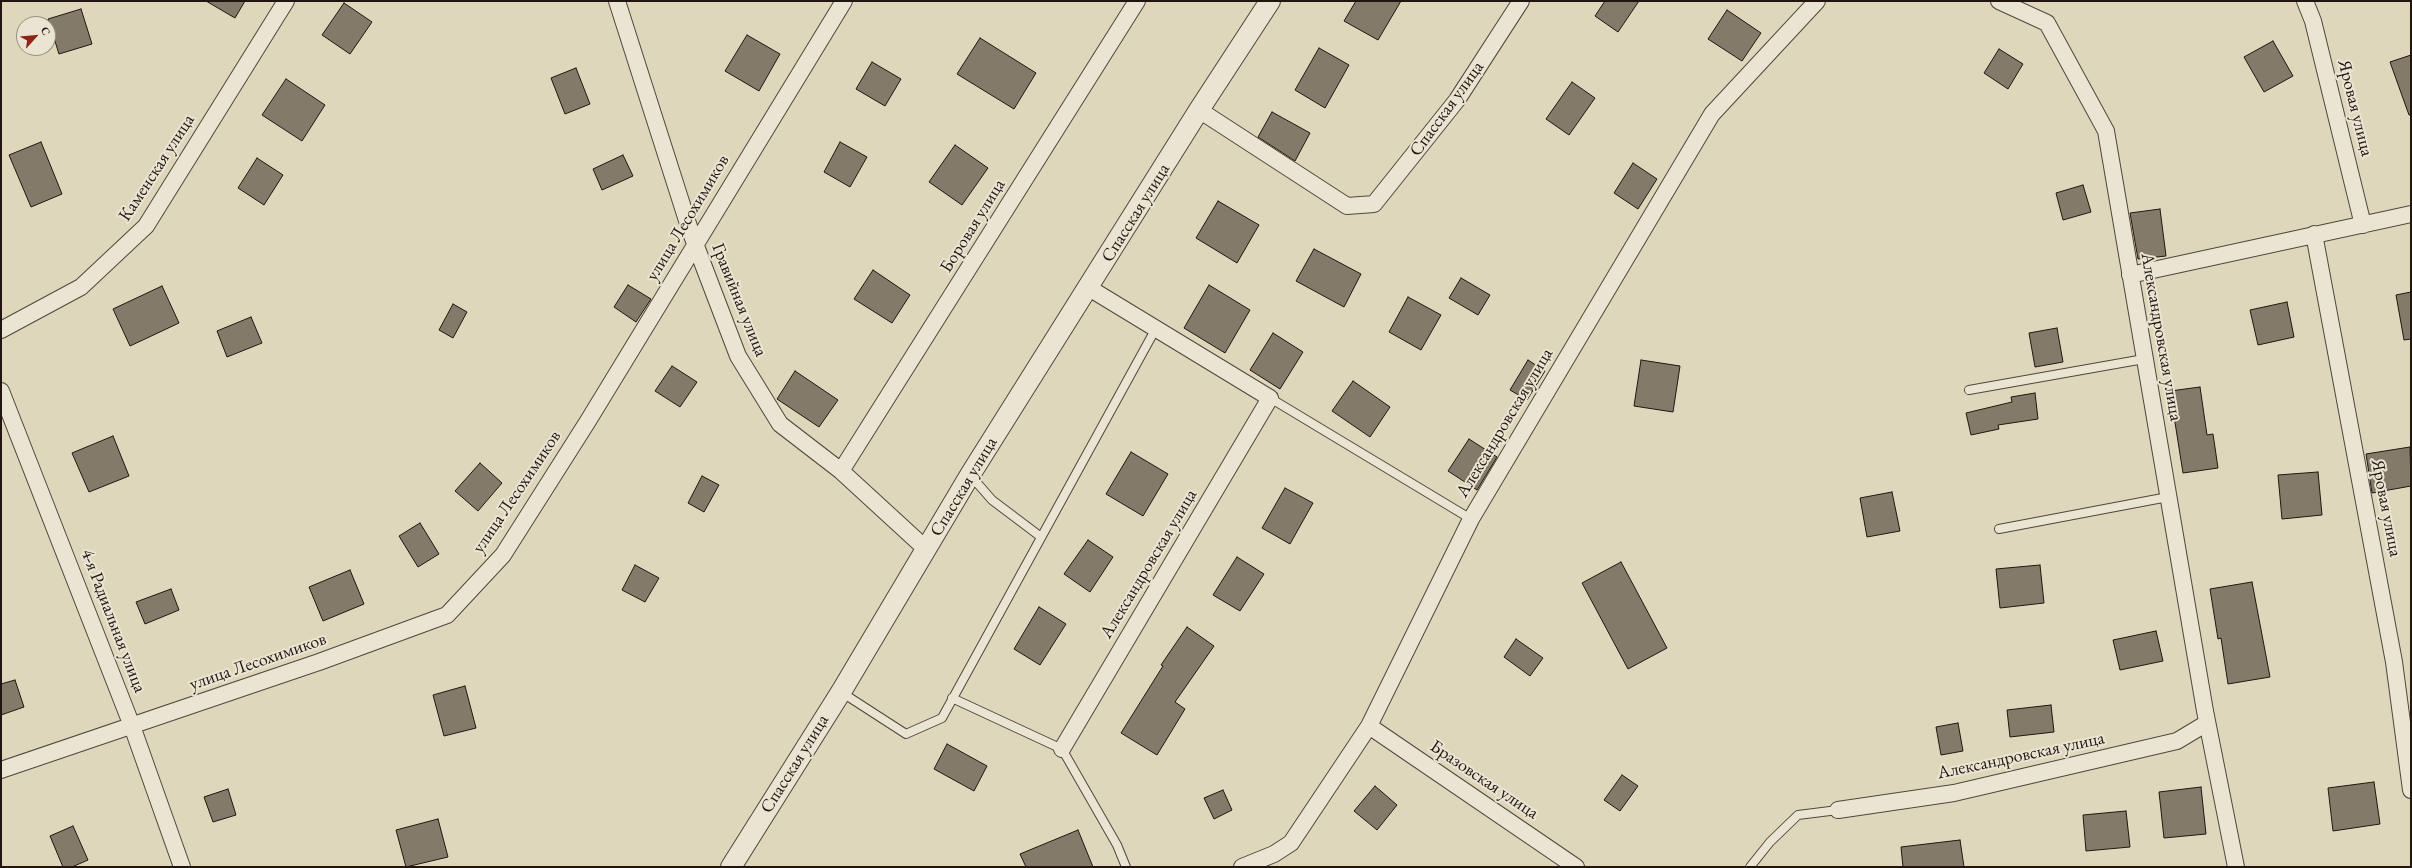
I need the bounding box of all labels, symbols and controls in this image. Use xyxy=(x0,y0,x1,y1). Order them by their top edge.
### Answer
north arrow xyxy=(16,16,56,56)
text: С xyxy=(38,24,54,38)
street label: Спасская улица xyxy=(1405,57,1489,161)
street label: Яровая улица xyxy=(2333,57,2377,159)
street label: Каменская улица xyxy=(114,111,200,225)
street label: улица Лесохимиков xyxy=(642,151,734,285)
street label: Спасская улица xyxy=(1097,160,1175,266)
street label: Боровая улица xyxy=(936,175,1010,277)
street label: Гравийная улица xyxy=(706,240,772,360)
street label: Александровская улица xyxy=(2136,251,2186,423)
street label: Александровская улица xyxy=(1452,344,1558,502)
street label: улица Лесохимиков xyxy=(468,427,566,557)
street label: Спасская улица xyxy=(926,433,1002,541)
street label: Яровая улица xyxy=(2366,457,2406,559)
street label: Александровская улица xyxy=(1096,485,1202,643)
street label: 4-я Радиальная улица xyxy=(76,546,150,696)
street label: улица Лесохимиков xyxy=(187,628,329,696)
street label: Спасская улица xyxy=(756,711,834,817)
street label: Александровская улица xyxy=(1935,728,2107,784)
street label: Бразовская улица xyxy=(1426,736,1542,824)

